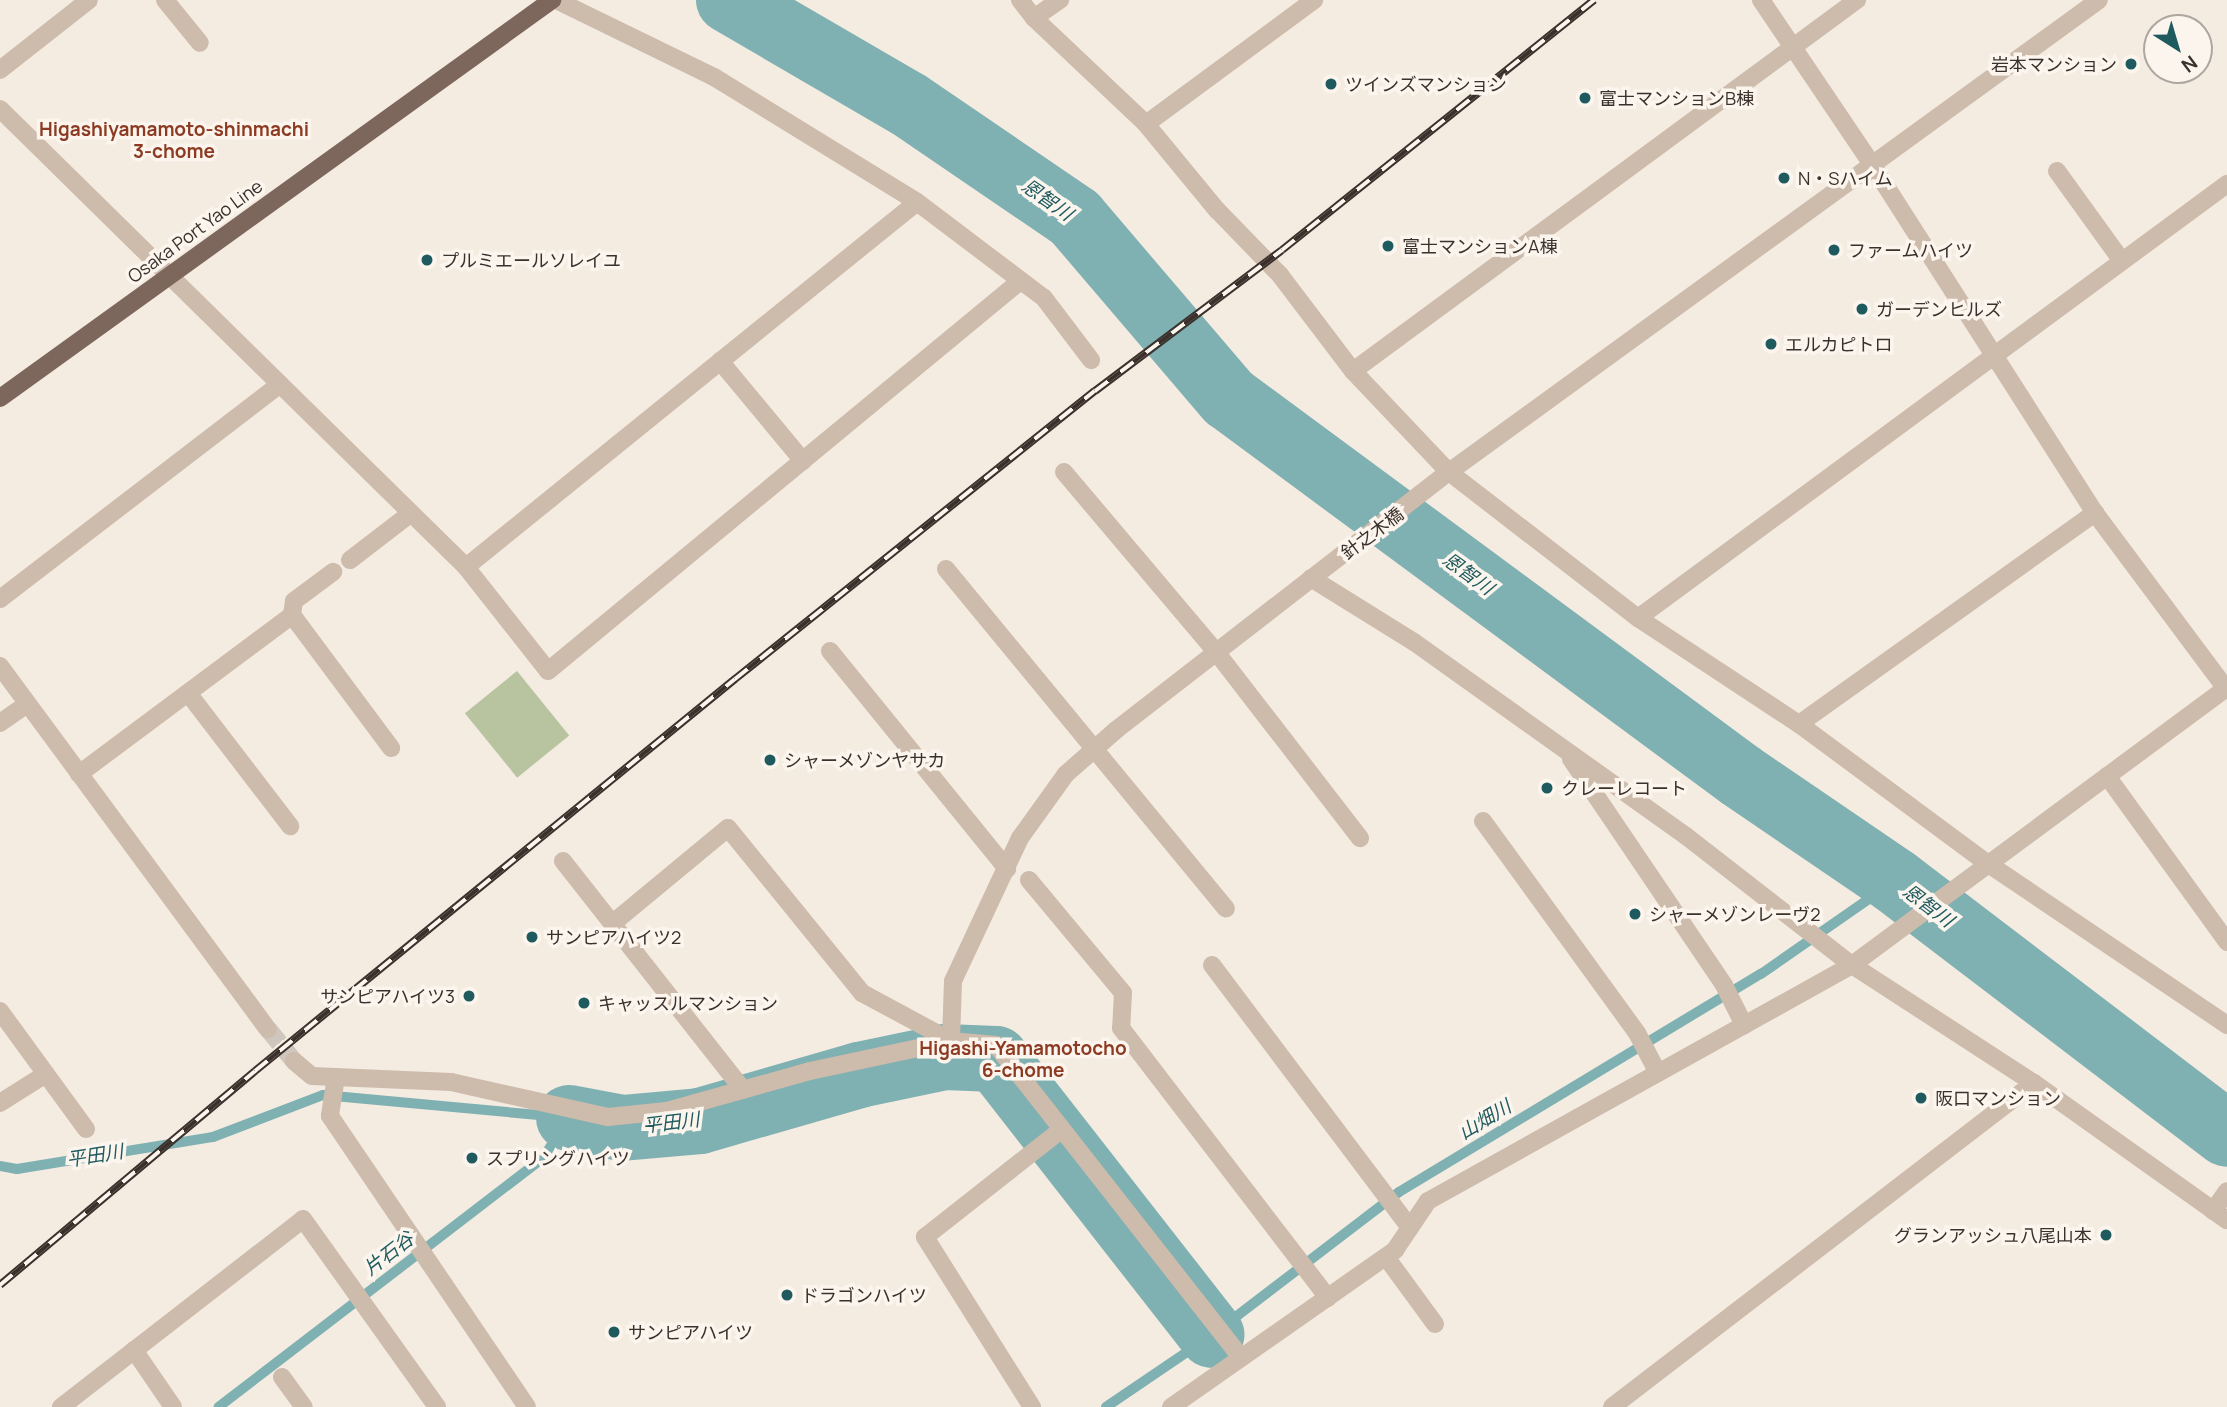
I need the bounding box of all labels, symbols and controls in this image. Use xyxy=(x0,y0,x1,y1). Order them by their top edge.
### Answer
north arrow xyxy=(2143,14,2213,84)
text: N xyxy=(2176,50,2203,79)
place label: 岩本マンション xyxy=(1991,53,2117,75)
marker: 岩本マンション xyxy=(2123,56,2139,72)
place label: ツインズマンション xyxy=(1345,73,1507,95)
marker: ツインズマンション xyxy=(1323,76,1339,92)
place label: 富士マンションB棟 xyxy=(1599,87,1754,109)
marker: 富士マンションB棟 xyxy=(1577,90,1593,106)
district label: Higashiyamamoto-shinmachi 3-chome xyxy=(39,119,309,163)
place label: N・Sハイム xyxy=(1798,167,1893,189)
marker: N・Sハイム xyxy=(1776,170,1792,186)
water label: 恩智川 xyxy=(1017,174,1077,226)
street label: Osaka Port Yao Line xyxy=(123,175,267,287)
place label: 富士マンションA棟 xyxy=(1402,235,1557,257)
marker: 富士マンションA棟 xyxy=(1380,238,1396,254)
place label: ファームハイツ xyxy=(1848,239,1974,261)
marker: ファームハイツ xyxy=(1826,242,1842,258)
place label: プルミエールソレイユ xyxy=(441,249,621,271)
marker: プルミエールソレイユ xyxy=(419,252,435,268)
place label: ガーデンヒルズ xyxy=(1876,298,2002,320)
marker: ガーデンヒルズ xyxy=(1854,301,1870,317)
place label: エルカピトロ xyxy=(1785,333,1893,355)
marker: エルカピトロ xyxy=(1763,336,1779,352)
street label: 針之木橋 xyxy=(1337,503,1407,563)
water label: 恩智川 xyxy=(1438,548,1498,600)
place label: シャーメゾンヤサカ xyxy=(784,749,946,771)
marker: シャーメゾンヤサカ xyxy=(762,752,778,768)
place label: クレーレコート xyxy=(1561,777,1687,799)
marker: クレーレコート xyxy=(1539,780,1555,796)
water label: 恩智川 xyxy=(1898,880,1958,932)
place label: シャーメゾンレーヴ2 xyxy=(1649,903,1821,925)
marker: シャーメゾンレーヴ2 xyxy=(1627,906,1643,922)
place label: サンピアハイツ2 xyxy=(546,926,682,948)
marker: サンピアハイツ2 xyxy=(524,929,540,945)
place label: サンピアハイツ3 xyxy=(319,985,455,1007)
marker: サンピアハイツ3 xyxy=(461,988,477,1004)
place label: キャッスルマンション xyxy=(598,992,778,1014)
marker: キャッスルマンション xyxy=(576,995,592,1011)
district label: Higashi-Yamamotocho 6-chome xyxy=(919,1038,1127,1082)
place label: 阪口マンション xyxy=(1935,1087,2061,1109)
marker: 阪口マンション xyxy=(1913,1090,1929,1106)
water label: 山畑川 xyxy=(1455,1096,1515,1144)
water label: 平田川 xyxy=(641,1108,701,1138)
water label: 平田川 xyxy=(65,1140,125,1172)
place label: スプリングハイツ xyxy=(486,1147,630,1169)
marker: スプリングハイツ xyxy=(464,1150,480,1166)
place label: グランアッシュ八尾山本 xyxy=(1894,1224,2092,1246)
water label: 片石谷 xyxy=(360,1227,418,1281)
marker: グランアッシュ八尾山本 xyxy=(2098,1227,2114,1243)
place label: ドラゴンハイツ xyxy=(801,1284,927,1306)
marker: ドラゴンハイツ xyxy=(779,1287,795,1303)
place label: サンピアハイツ xyxy=(628,1321,754,1343)
marker: サンピアハイツ xyxy=(606,1324,622,1340)

